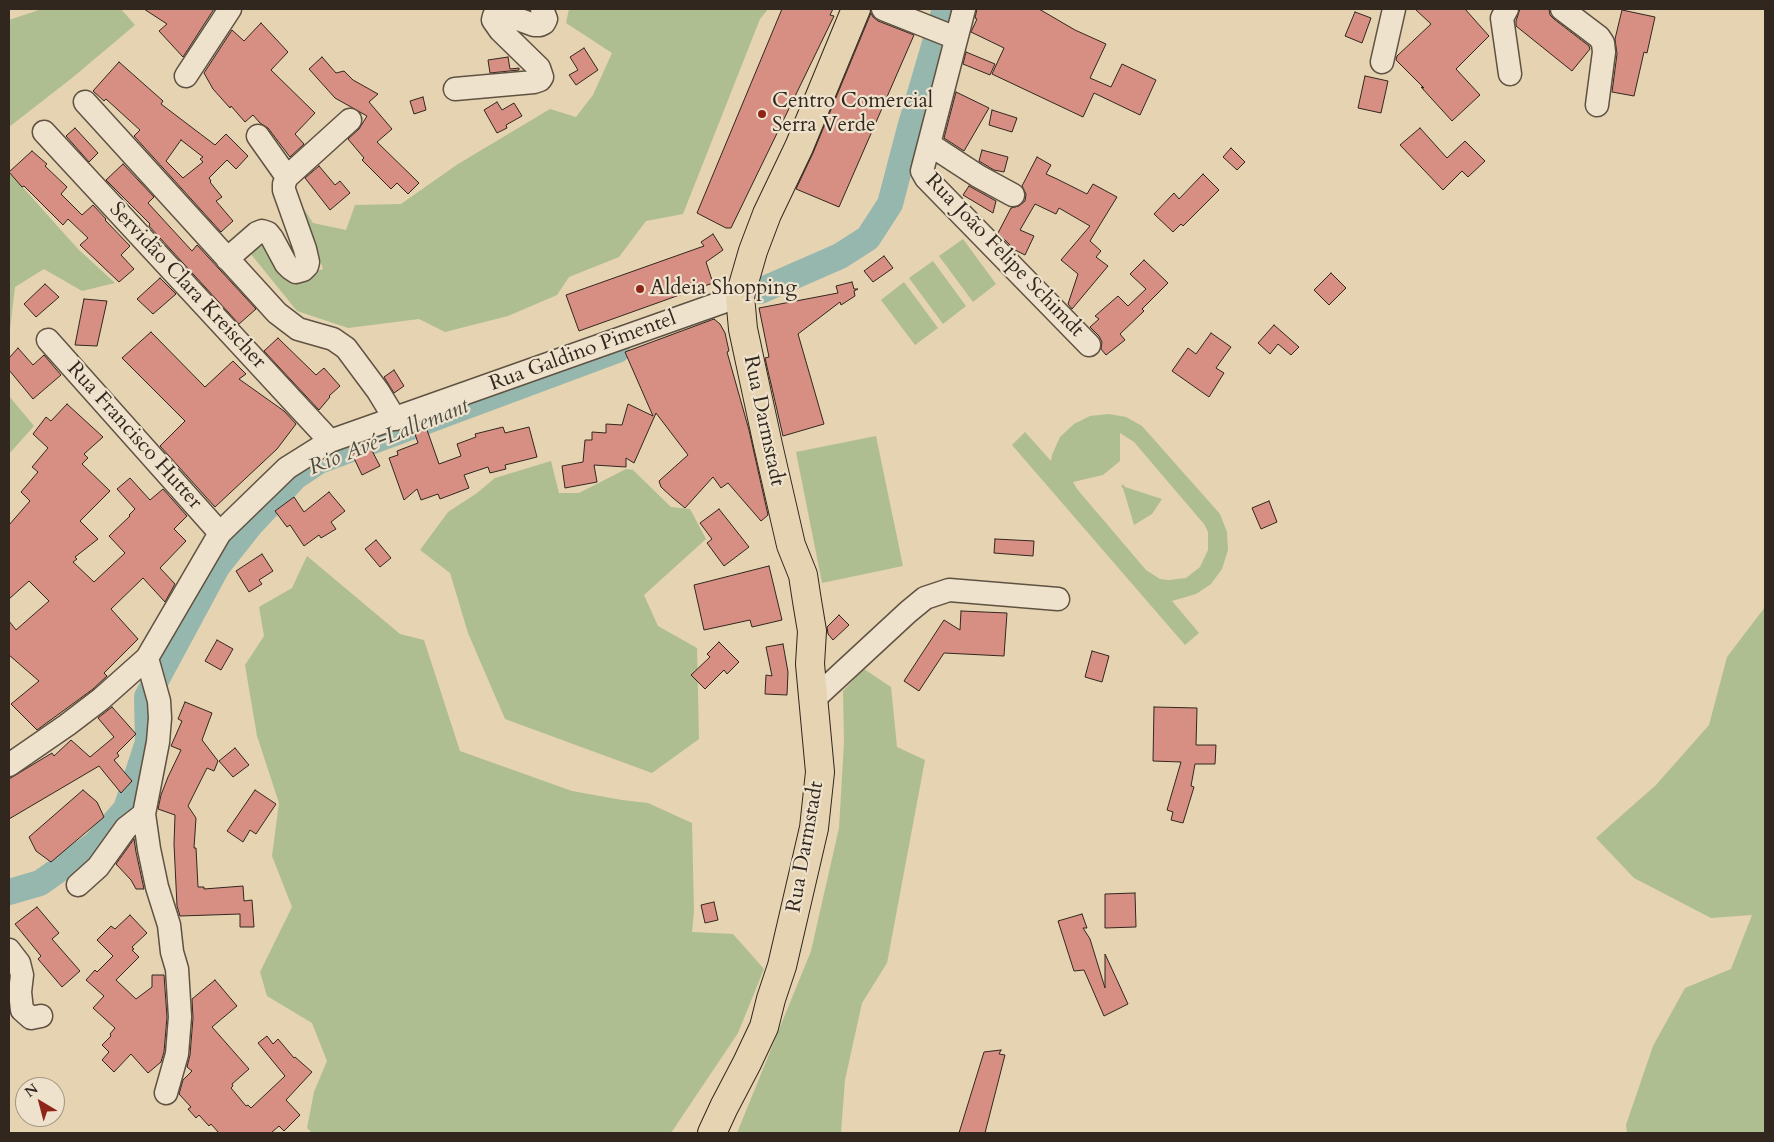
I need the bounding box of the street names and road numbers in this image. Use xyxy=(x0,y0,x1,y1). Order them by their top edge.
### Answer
street label: Rua João Felipe Schimdt xyxy=(919,169,1089,343)
street label: Servidão Clara Kreischer xyxy=(103,198,271,374)
street label: Rua Galdino Pimentel xyxy=(486,306,680,398)
street label: Rua Darmstadt xyxy=(737,353,789,489)
street label: Rua Francisco Hutter xyxy=(61,357,207,515)
street label: Rua Darmstadt xyxy=(782,779,830,915)

